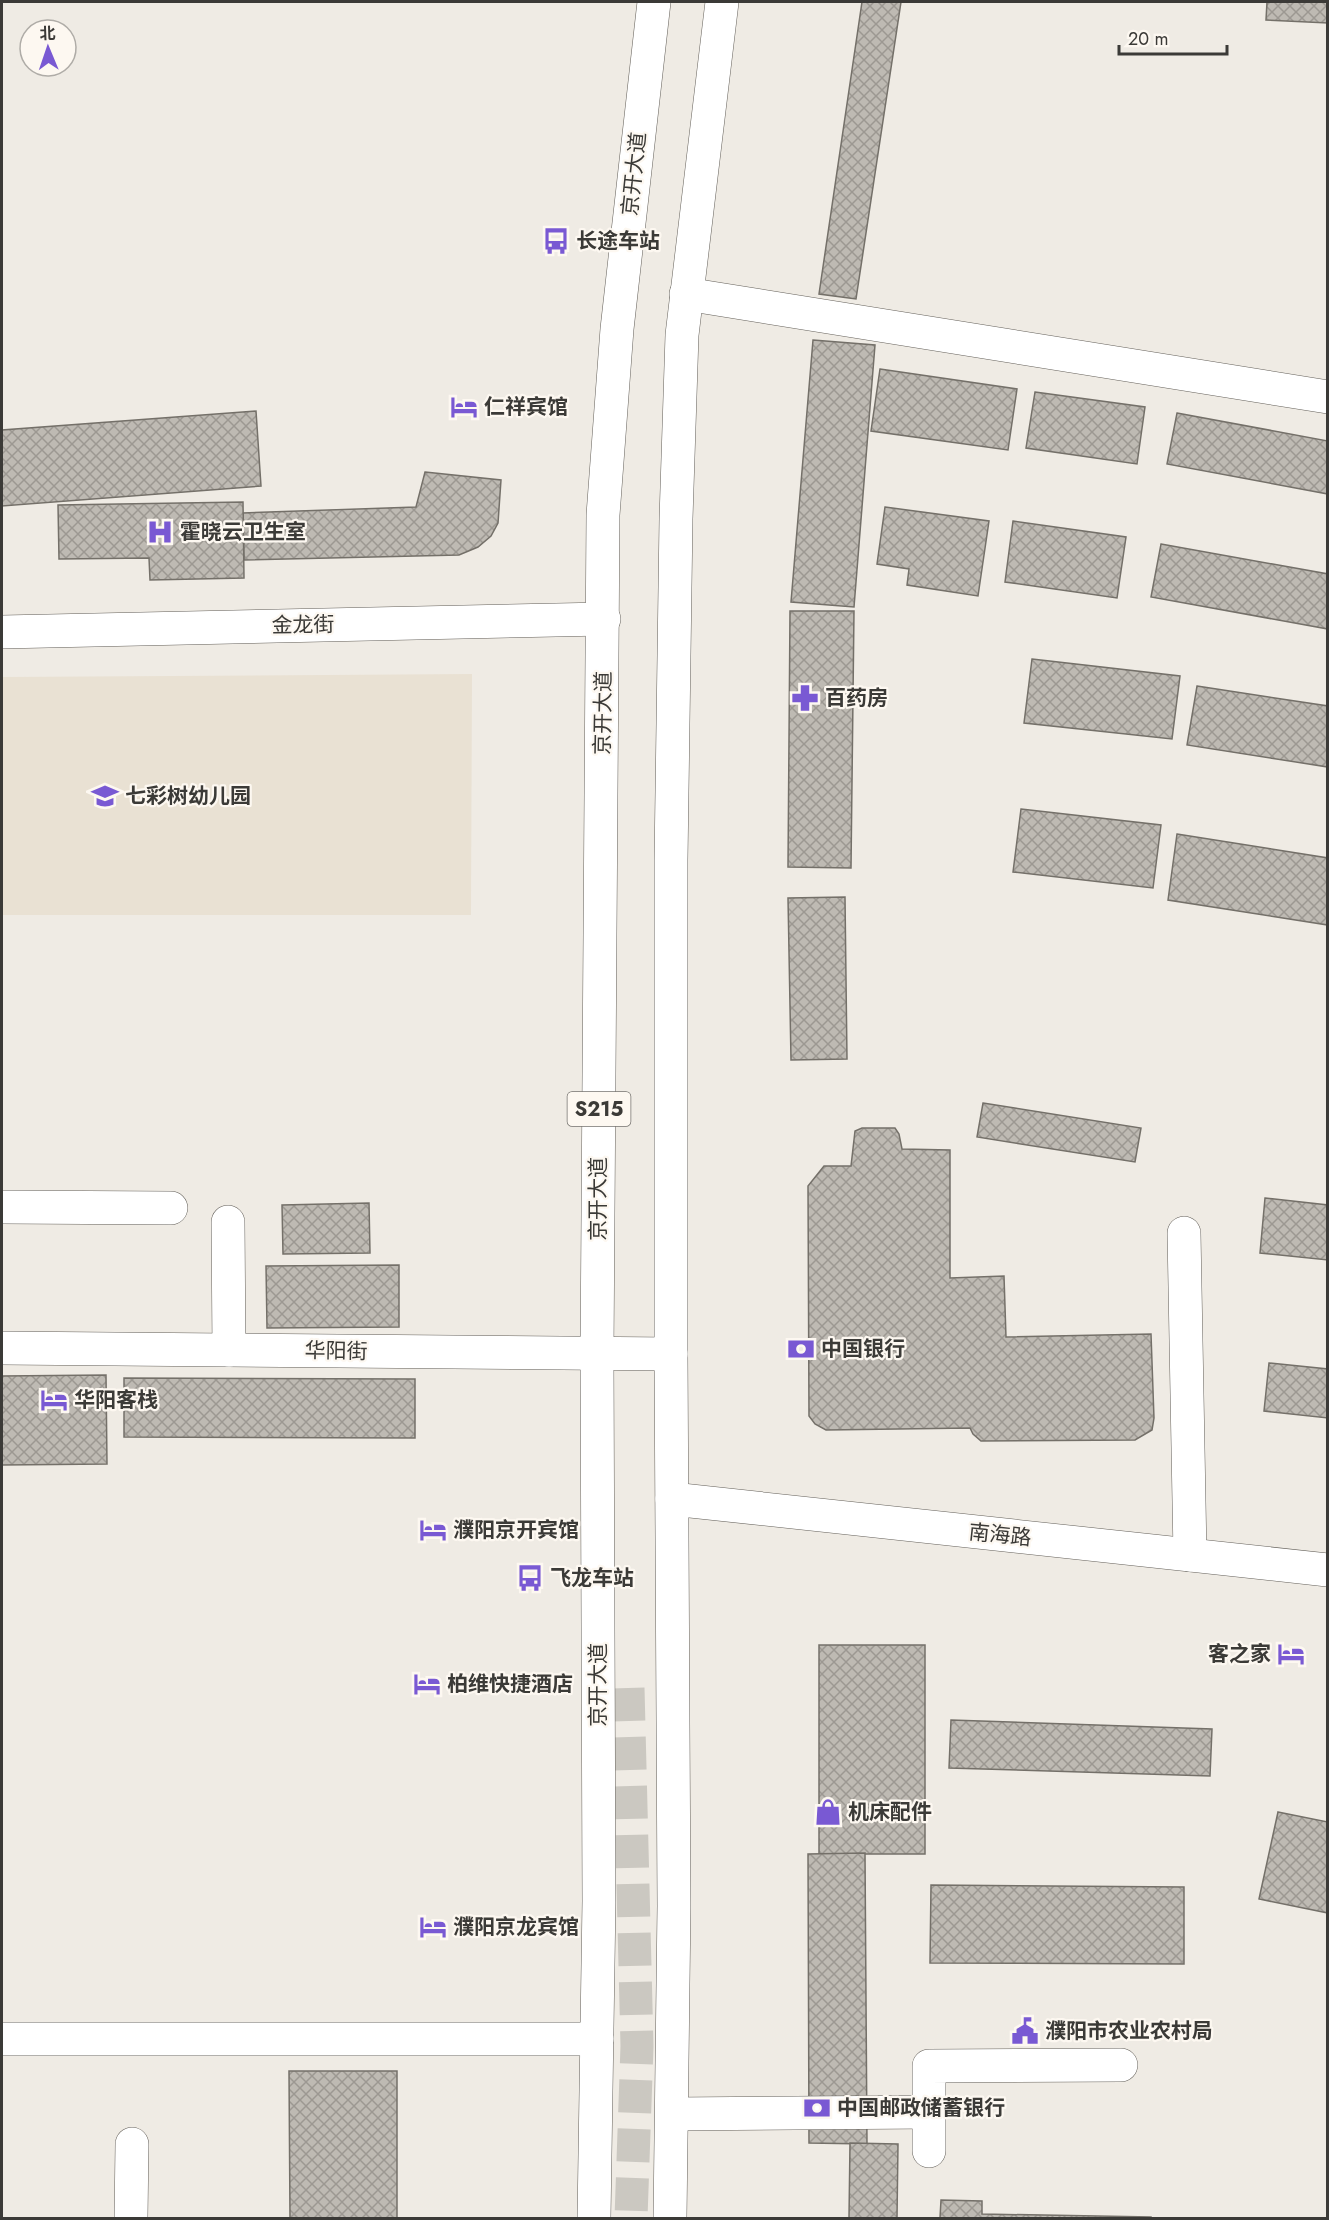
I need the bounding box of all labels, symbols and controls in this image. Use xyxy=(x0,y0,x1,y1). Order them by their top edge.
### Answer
north arrow xyxy=(18,18,78,78)
scale bar xyxy=(1119,18,1227,56)
text: 北 xyxy=(39,22,56,45)
text: 20 m xyxy=(1128,26,1168,52)
street label: 京开大道 xyxy=(615,131,653,217)
bus stop icon: 长途车站 xyxy=(541,226,571,256)
place label: 长途车站 xyxy=(576,226,660,256)
hotel icon: 仁祥宾馆 xyxy=(449,392,479,422)
place label: 仁祥宾馆 xyxy=(484,392,568,422)
hospital icon: 霍晓云卫生室 xyxy=(145,517,175,547)
place label: 霍晓云卫生室 xyxy=(180,517,306,547)
street label: 金龙街 xyxy=(271,609,335,641)
street label: 京开大道 xyxy=(587,671,619,755)
pharmacy icon: 百药房 xyxy=(790,683,820,713)
place label: 百药房 xyxy=(825,683,888,713)
school or university icon: 七彩树幼儿园 xyxy=(90,781,120,811)
place label: 七彩树幼儿园 xyxy=(125,781,251,811)
road number: S215 xyxy=(568,1092,630,1126)
street label: 京开大道 xyxy=(583,1157,613,1241)
bank icon: 中国银行 xyxy=(786,1334,816,1364)
place label: 中国银行 xyxy=(821,1334,905,1364)
street label: 华阳街 xyxy=(304,1335,368,1367)
hotel icon: 华阳客栈 xyxy=(39,1385,69,1415)
place label: 华阳客栈 xyxy=(74,1385,158,1415)
hotel icon: 濮阳京开宾馆 xyxy=(418,1515,448,1545)
place label: 濮阳京开宾馆 xyxy=(453,1515,579,1545)
street label: 南海路 xyxy=(967,1517,1033,1553)
bus stop icon: 飞龙车站 xyxy=(515,1563,545,1593)
place label: 飞龙车站 xyxy=(550,1563,634,1593)
place label: 客之家 xyxy=(1208,1639,1271,1669)
hotel icon: 客之家 xyxy=(1276,1639,1306,1669)
street label: 京开大道 xyxy=(583,1643,613,1727)
hotel icon: 柏维快捷酒店 xyxy=(412,1669,442,1699)
place label: 柏维快捷酒店 xyxy=(447,1669,573,1699)
shop icon: 机床配件 xyxy=(813,1797,843,1827)
place label: 机床配件 xyxy=(848,1797,932,1827)
hotel icon: 濮阳京龙宾馆 xyxy=(418,1912,448,1942)
place label: 濮阳京龙宾馆 xyxy=(453,1912,579,1942)
public building icon: 濮阳市农业农村局 xyxy=(1010,2016,1040,2046)
place label: 濮阳市农业农村局 xyxy=(1045,2016,1213,2046)
bank icon: 中国邮政储蓄银行 xyxy=(802,2093,832,2123)
place label: 中国邮政储蓄银行 xyxy=(837,2093,1005,2123)

